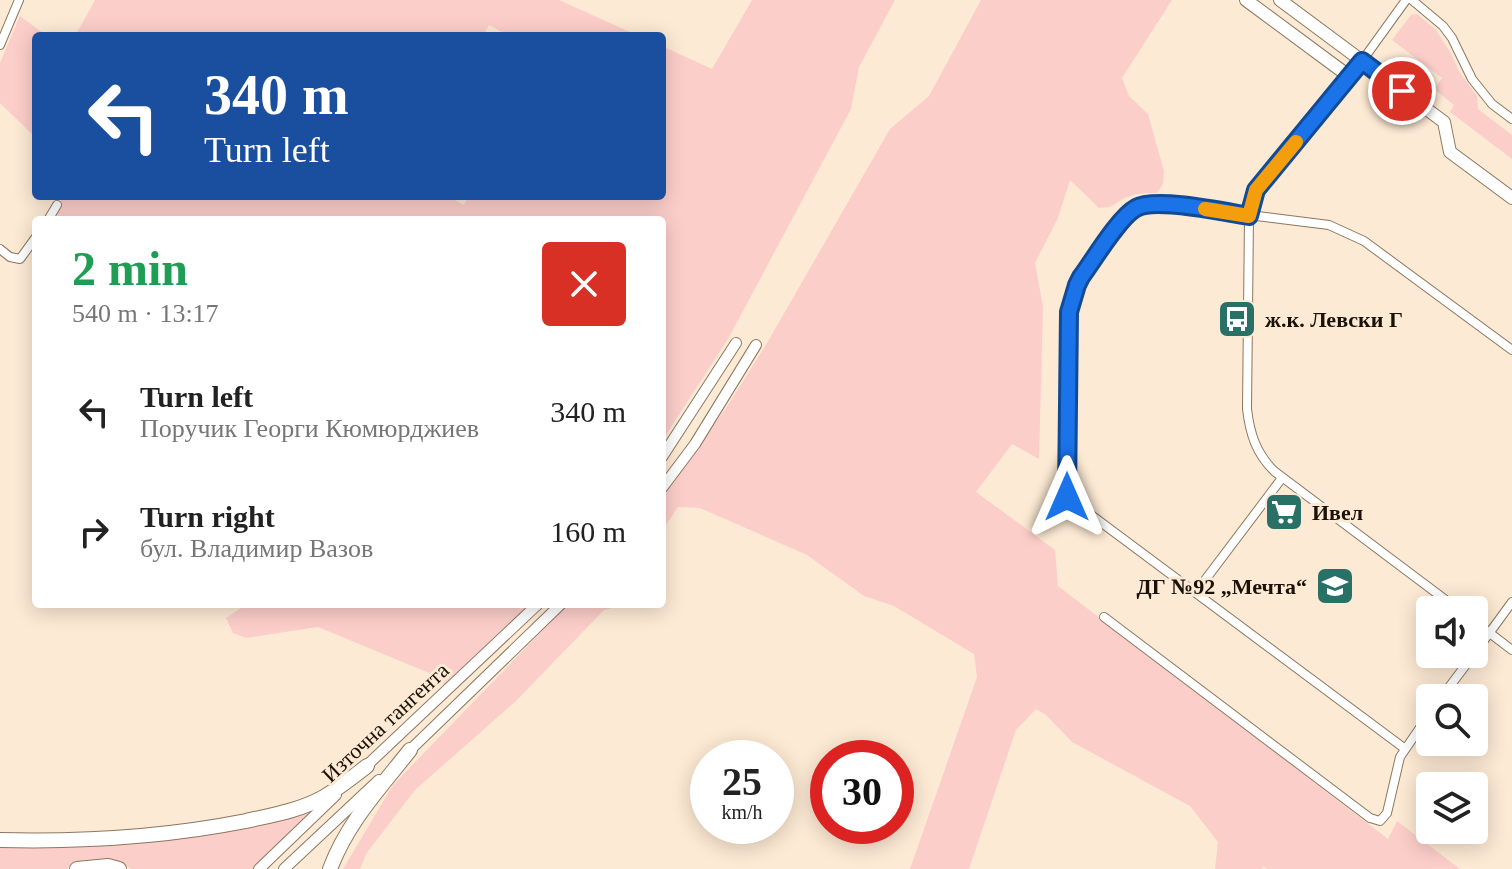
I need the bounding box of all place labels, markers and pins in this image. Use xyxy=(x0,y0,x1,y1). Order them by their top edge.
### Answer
pin xyxy=(1368,57,1436,125)
bus stop icon: ж.к. Левски Г xyxy=(1216,298,1258,340)
place label: ж.к. Левски Г xyxy=(1265,307,1403,332)
supermarket icon: Ивел xyxy=(1263,491,1305,533)
place label: Ивел xyxy=(1312,500,1363,525)
school or university icon: ДГ №92 „Мечта“ xyxy=(1314,565,1356,607)
place label: ДГ №92 „Мечта“ xyxy=(1137,574,1307,599)

